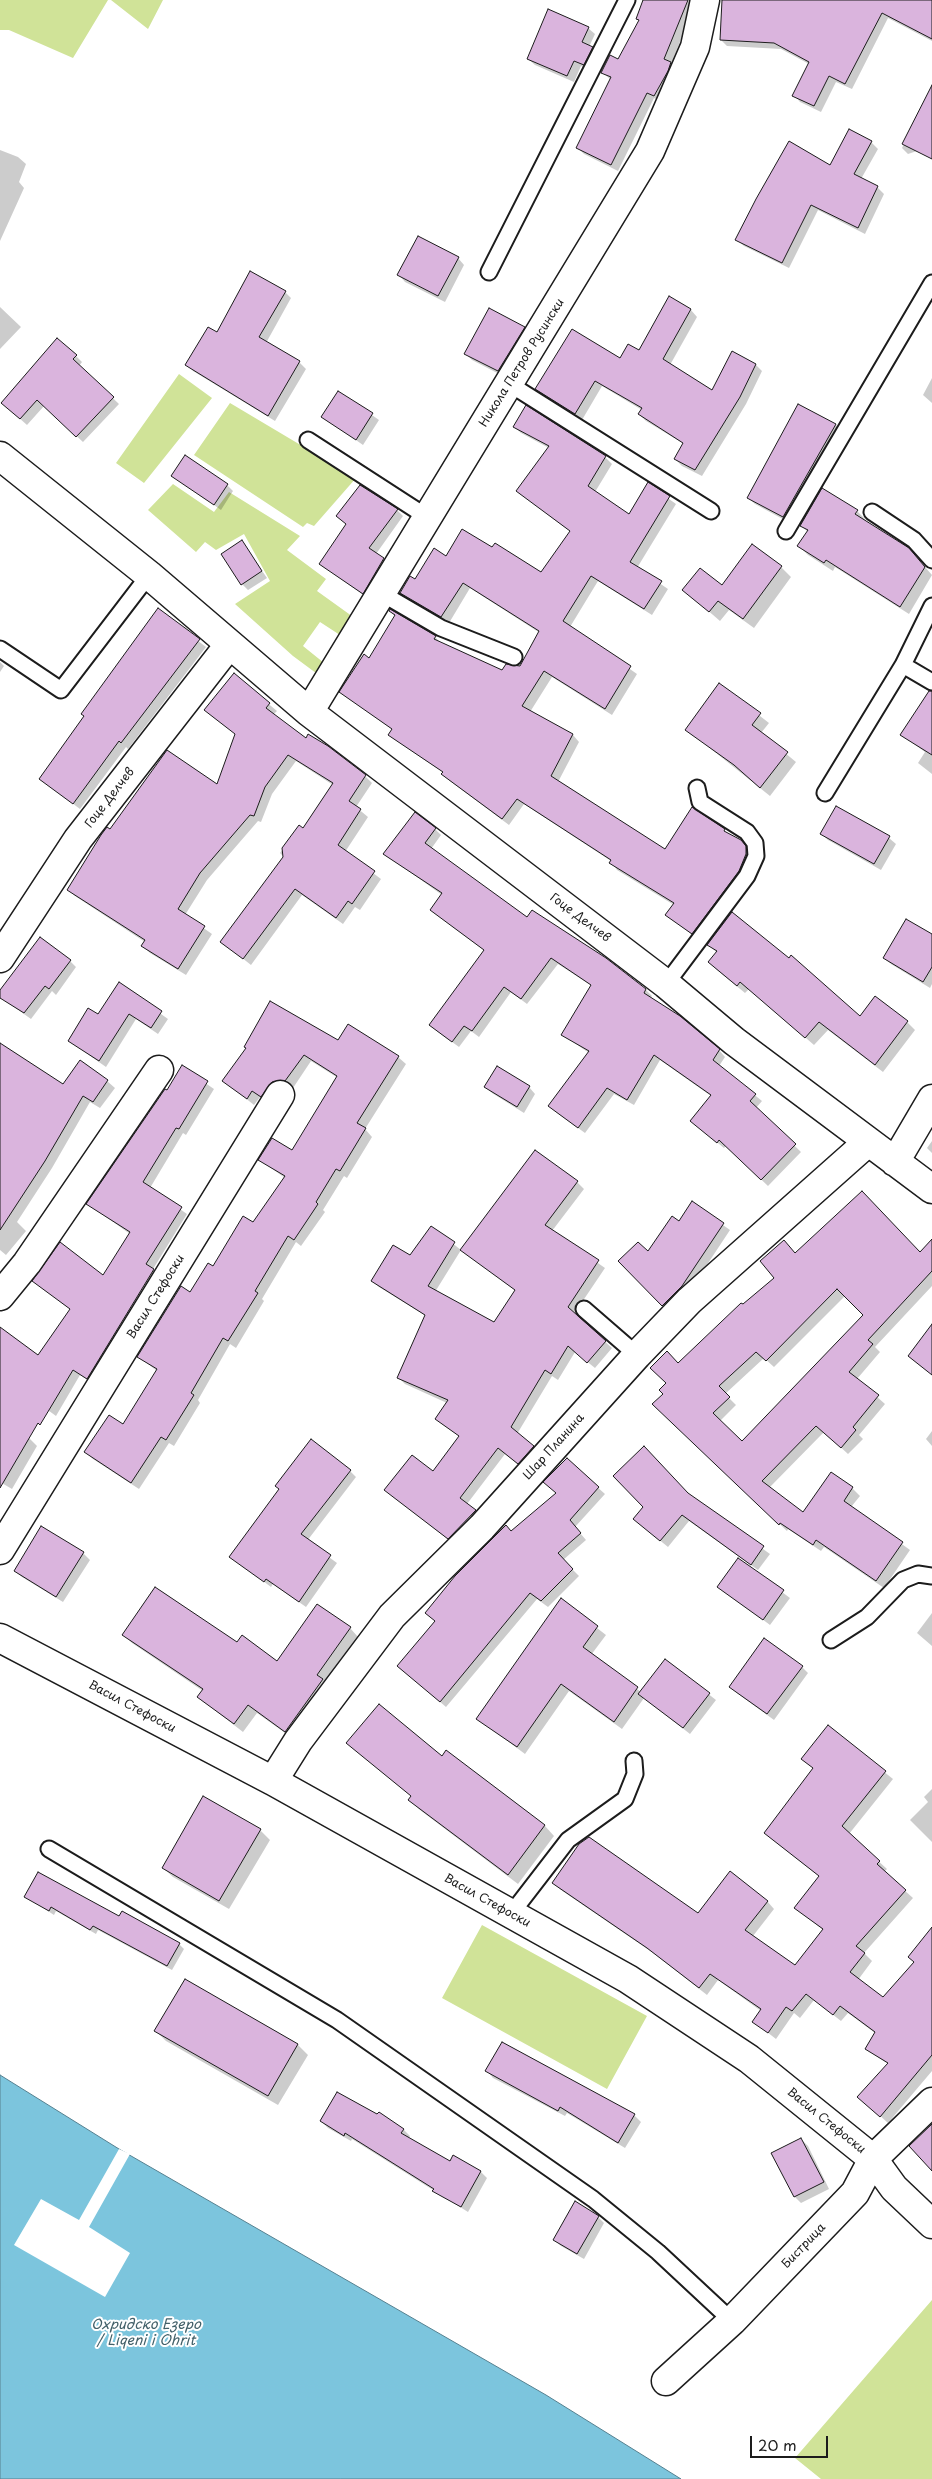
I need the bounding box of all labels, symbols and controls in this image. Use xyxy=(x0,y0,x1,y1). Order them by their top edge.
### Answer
street label: Никола Петров Русински xyxy=(476,296,568,430)
street label: Гоце Делчев xyxy=(82,765,138,831)
street label: Гоце Делчев xyxy=(547,891,613,945)
street label: Васил Стефоски xyxy=(124,1252,188,1342)
street label: Шар Планина xyxy=(521,1411,587,1483)
street label: Васил Стефоски xyxy=(86,1678,178,1736)
street label: Васил Стефоски xyxy=(441,1871,533,1931)
street label: Васил Стефоски xyxy=(784,2085,868,2157)
street label: Бистрица xyxy=(779,2221,829,2271)
water label: Охридско Езеро / Liqeni i Ohrit xyxy=(91,2317,201,2350)
scale bar xyxy=(752,2426,830,2458)
text: 20 m xyxy=(758,2433,797,2456)

